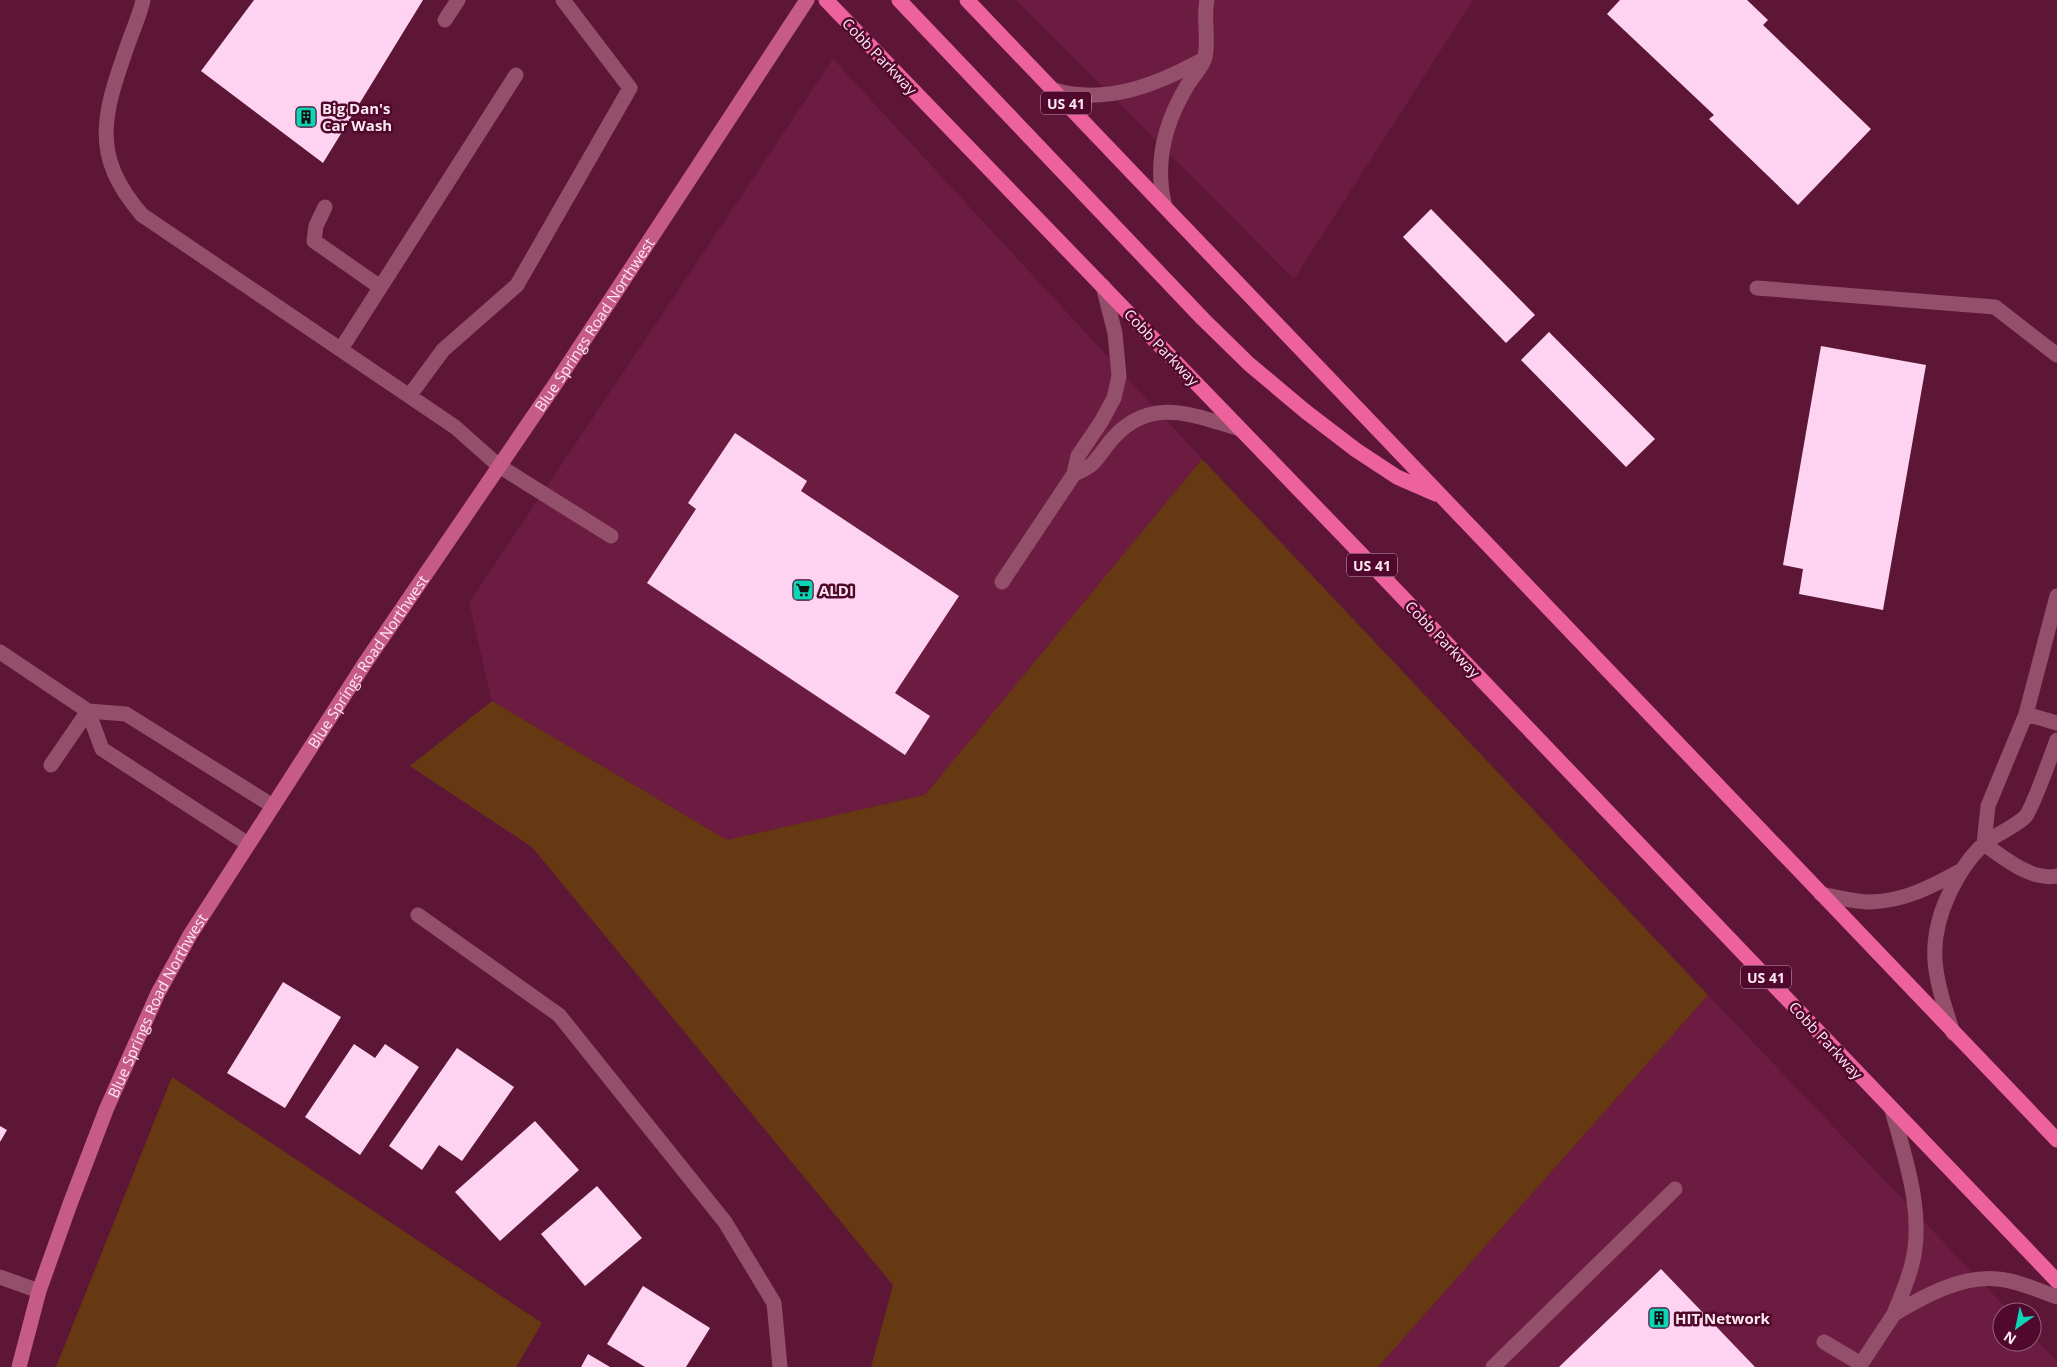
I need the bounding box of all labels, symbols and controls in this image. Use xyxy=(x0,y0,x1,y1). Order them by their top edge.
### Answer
street label: Cobb Parkway xyxy=(838,13,922,99)
road number: US 41 xyxy=(1041,92,1091,115)
place label: Big Dan's Car Wash xyxy=(322,98,392,135)
building icon: Big Dan's Car Wash xyxy=(294,105,318,129)
street label: Blue Springs Road Northwest xyxy=(530,234,659,415)
street label: Cobb Parkway xyxy=(1120,304,1204,390)
road number: US 41 xyxy=(1347,554,1397,576)
street label: Blue Springs Road Northwest xyxy=(303,571,432,752)
supermarket icon: ALDI xyxy=(791,578,815,602)
place label: ALDI xyxy=(819,580,854,600)
street label: Cobb Parkway xyxy=(1401,596,1485,682)
street label: Blue Springs Road Northwest xyxy=(103,909,212,1101)
road number: US 41 xyxy=(1741,966,1791,989)
street label: Cobb Parkway xyxy=(1785,997,1868,1084)
north arrow xyxy=(1992,1302,2042,1352)
building icon: HIT Network xyxy=(1647,1306,1671,1330)
place label: HIT Network xyxy=(1675,1308,1771,1328)
text: N xyxy=(2000,1327,2020,1349)

